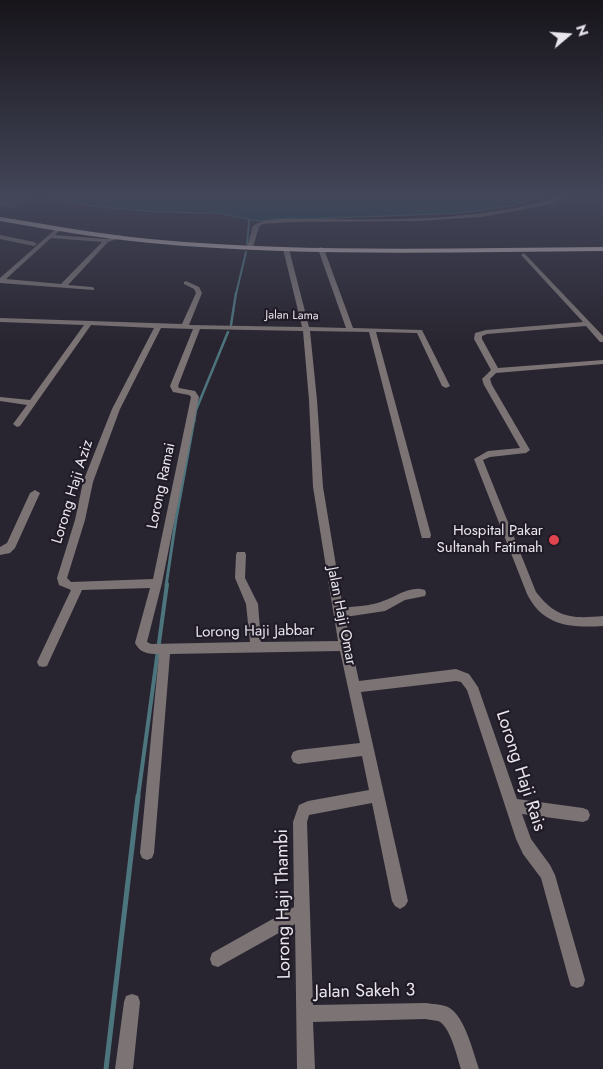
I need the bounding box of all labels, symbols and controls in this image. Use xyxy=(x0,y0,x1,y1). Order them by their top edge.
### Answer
north arrow xyxy=(543,10,593,60)
text: N xyxy=(571,22,593,39)
street label: Jalan Lama xyxy=(265,308,319,324)
street label: Lorong Haji Aziz xyxy=(49,438,97,546)
street label: Lorong Ramai xyxy=(144,441,180,531)
place label: Hospital Pakar Sultanah Fatimah xyxy=(437,522,543,557)
marker: Hospital Pakar Sultanah Fatimah xyxy=(547,533,561,547)
street label: Jalan Haji Omar xyxy=(323,565,359,667)
street label: Lorong Haji Jabbar xyxy=(195,622,315,642)
street label: Lorong Haji Rais xyxy=(490,708,550,834)
street label: Lorong Haji Thambi xyxy=(272,829,296,979)
street label: Jalan Sakeh 3 xyxy=(314,980,416,1004)

